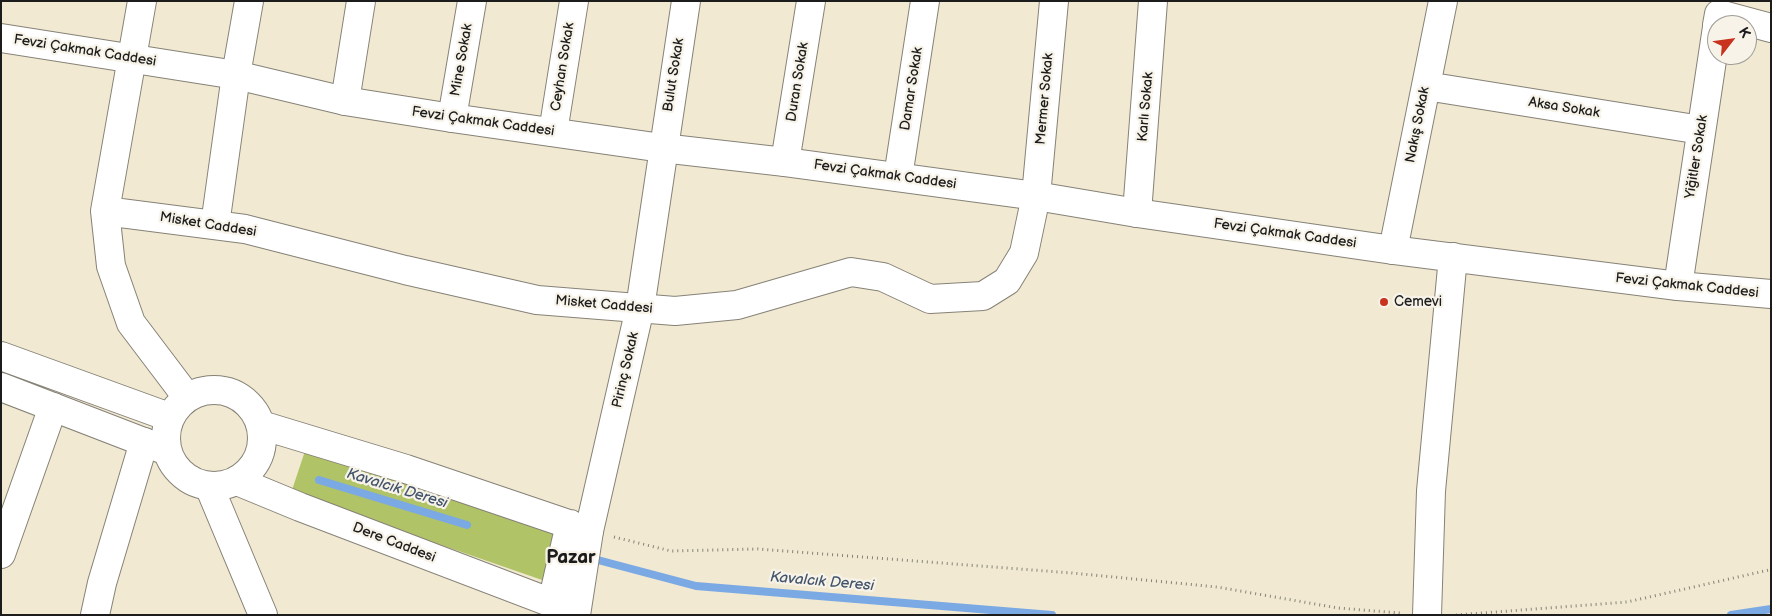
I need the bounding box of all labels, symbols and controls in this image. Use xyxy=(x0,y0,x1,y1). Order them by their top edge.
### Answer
north arrow xyxy=(1707,15,1757,65)
street label: Ceyhan Sokak xyxy=(548,21,578,113)
street label: Mine Sokak xyxy=(447,23,477,97)
text: K xyxy=(1735,24,1754,41)
street label: Fevzi Çakmak Caddesi xyxy=(13,31,157,71)
street label: Bulut Sokak xyxy=(660,37,688,113)
street label: Duran Sokak xyxy=(783,41,813,123)
street label: Damar Sokak xyxy=(897,46,927,132)
street label: Mermer Sokak xyxy=(1033,52,1057,146)
street label: Karlı Sokak xyxy=(1135,71,1157,143)
street label: Nakış Sokak xyxy=(1402,86,1434,164)
street label: Aksa Sokak xyxy=(1527,94,1601,122)
street label: Fevzi Çakmak Caddesi xyxy=(411,104,555,140)
street label: Yiğitler Sokak xyxy=(1682,114,1712,200)
street label: Fevzi Çakmak Caddesi xyxy=(813,157,957,193)
street label: Misket Caddesi xyxy=(158,209,258,241)
street label: Fevzi Çakmak Caddesi xyxy=(1213,216,1357,252)
street label: Fevzi Çakmak Caddesi xyxy=(1615,270,1759,302)
street label: Misket Caddesi xyxy=(555,292,653,318)
place label: Cemevi xyxy=(1394,294,1442,310)
marker: Cemevi xyxy=(1378,296,1390,308)
street label: Pirinç Sokak xyxy=(609,330,643,410)
water label: Kavalcık Deresi xyxy=(345,465,449,513)
street label: Dere Caddesi xyxy=(350,519,438,567)
district label: Pazar xyxy=(546,547,596,569)
water label: Kavalcık Deresi xyxy=(769,568,875,596)

